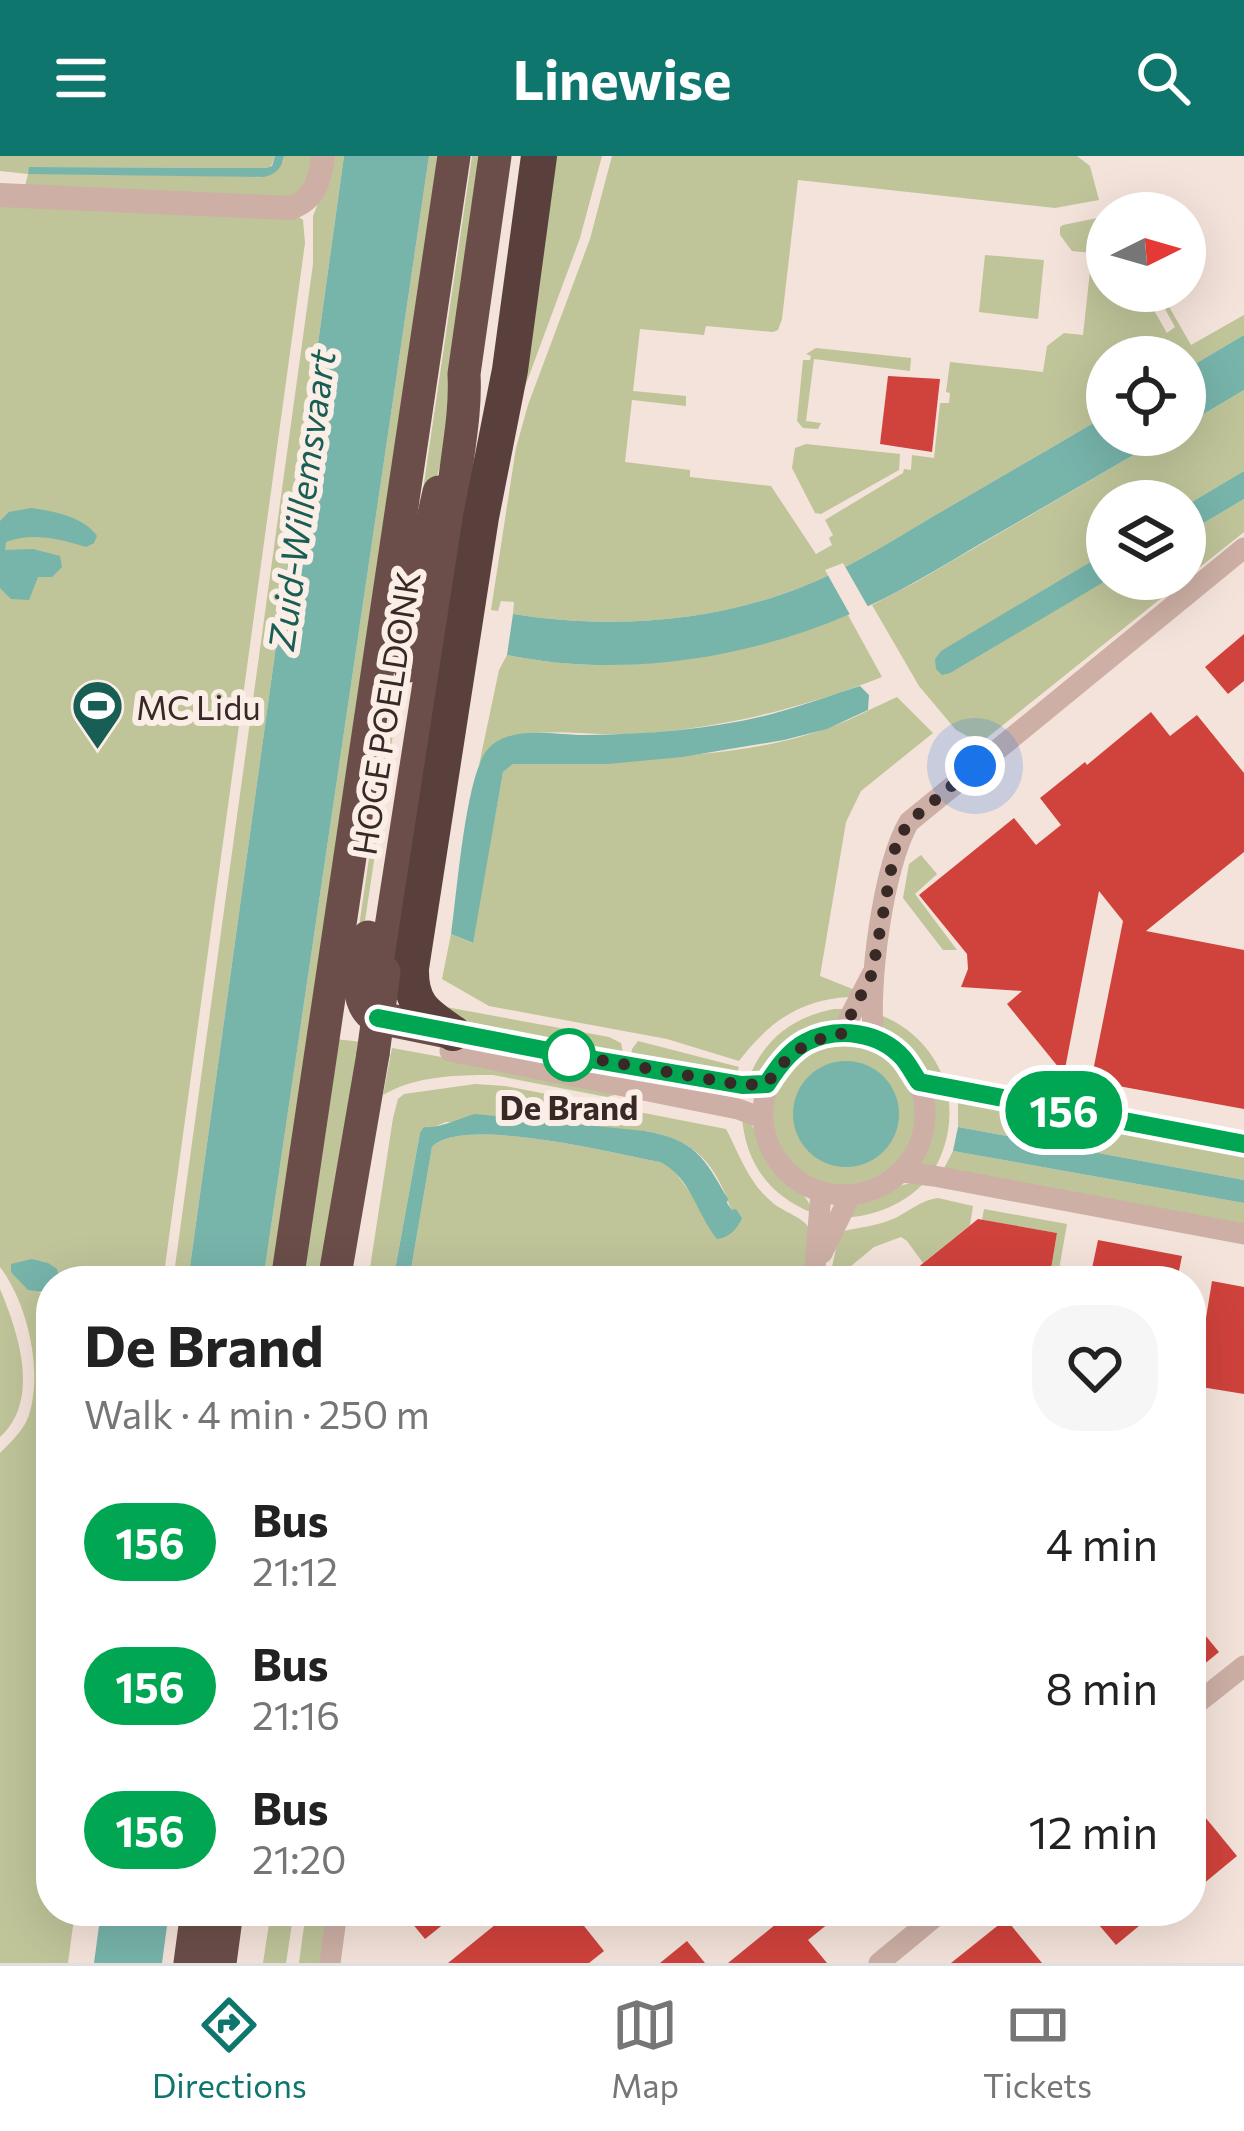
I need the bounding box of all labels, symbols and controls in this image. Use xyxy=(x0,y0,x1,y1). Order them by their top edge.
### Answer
icon: menu xyxy=(48,45,114,111)
text: Linewise xyxy=(513,45,731,111)
icon: search xyxy=(1130,45,1196,111)
north arrow xyxy=(1086,192,1206,312)
map controls xyxy=(1086,192,1206,600)
button: locate xyxy=(1086,336,1206,456)
water label: Zuid-Willemsvaart xyxy=(257,346,343,654)
button: layers xyxy=(1086,480,1206,600)
street label: HOGE POELDONK xyxy=(342,568,428,858)
sports icon: MC Lidu xyxy=(69,678,125,752)
place label: MC Lidu xyxy=(136,686,261,727)
your location xyxy=(945,736,1005,796)
marker: De Brand xyxy=(544,1030,594,1080)
line badge: 156 xyxy=(995,1071,1133,1149)
text: 156 xyxy=(1029,1084,1099,1136)
place label: De Brand xyxy=(500,1086,638,1127)
button: heart xyxy=(1032,1305,1158,1431)
text: De Brand xyxy=(84,1309,324,1379)
text: Walk · 4 min · 250 m xyxy=(84,1389,430,1437)
text: Bus xyxy=(252,1491,328,1546)
text: 4 min xyxy=(1046,1515,1158,1570)
text: 156 xyxy=(115,1516,185,1568)
text: 21:12 xyxy=(252,1546,338,1594)
text: Bus xyxy=(252,1635,328,1690)
text: 8 min xyxy=(1045,1659,1158,1714)
text: 156 xyxy=(115,1660,185,1712)
text: 21:16 xyxy=(252,1690,340,1738)
text: Bus xyxy=(252,1779,328,1834)
text: 12 min xyxy=(1029,1803,1158,1858)
text: 156 xyxy=(115,1804,185,1856)
text: 21:20 xyxy=(252,1834,346,1882)
tab: Directions xyxy=(152,1992,307,2105)
tab: Map xyxy=(611,1992,679,2105)
tab: Tickets xyxy=(983,1992,1092,2105)

